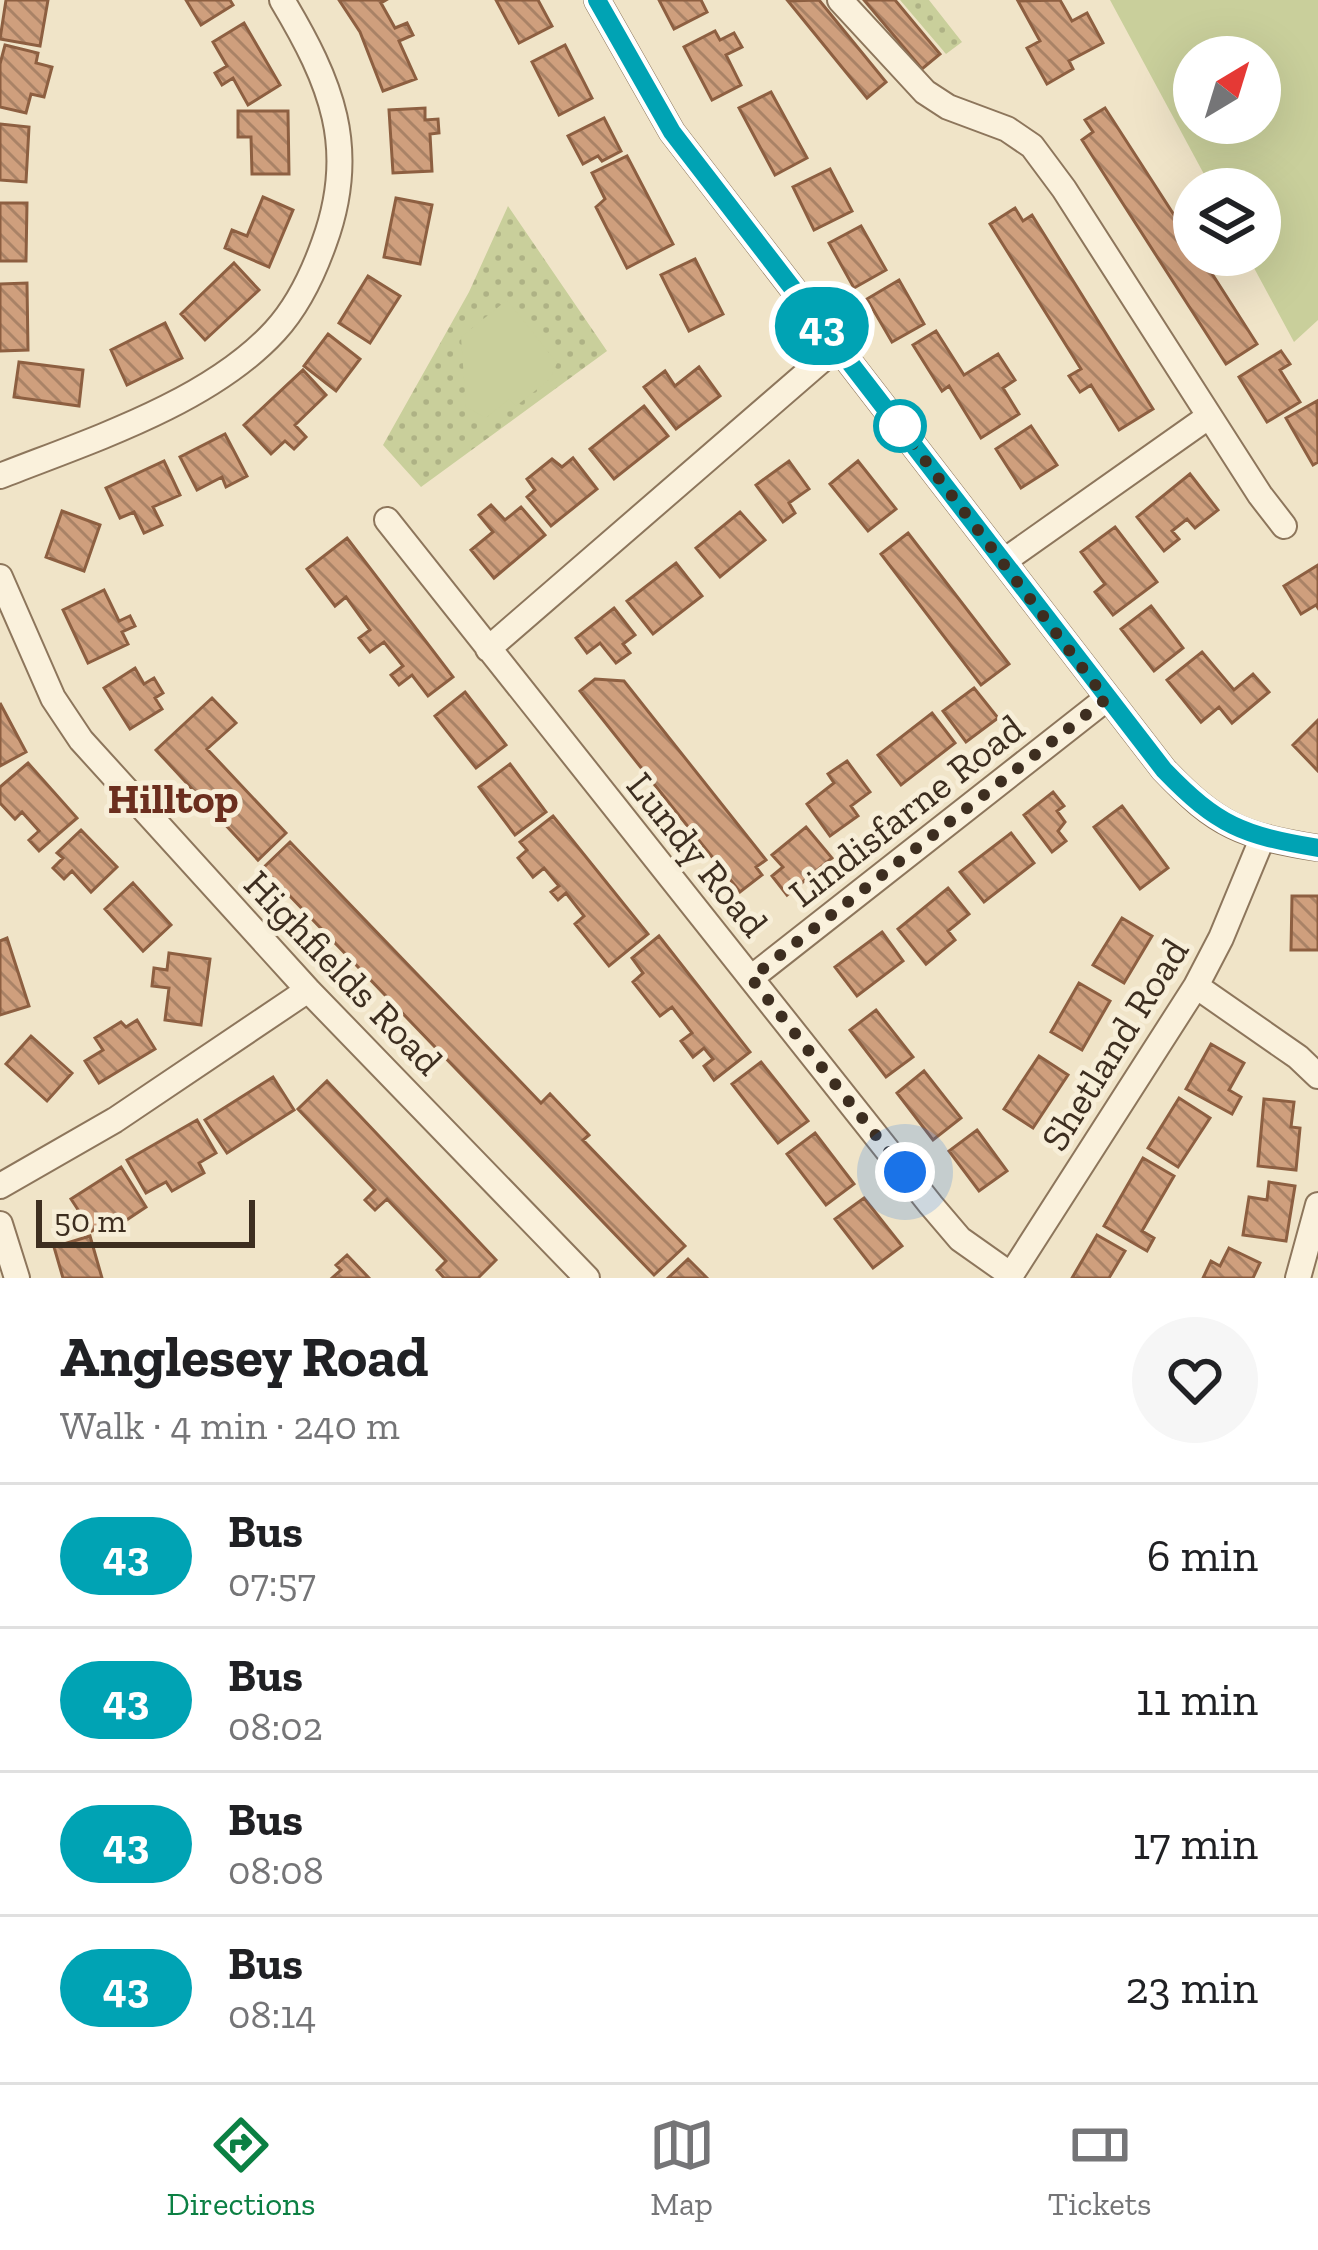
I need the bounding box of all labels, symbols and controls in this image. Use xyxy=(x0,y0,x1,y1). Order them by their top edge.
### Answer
north arrow xyxy=(1173,36,1281,144)
map controls xyxy=(1173,36,1281,276)
button: layers xyxy=(1173,168,1281,276)
line badge: 43 xyxy=(768,287,876,365)
text: 43 xyxy=(799,300,845,351)
unlabelled marker xyxy=(875,401,925,451)
street label: Lindisfarne Road xyxy=(780,704,1033,917)
street label: Lundy Road xyxy=(617,763,778,946)
district label: Hilltop xyxy=(108,773,238,824)
street label: Highfields Road xyxy=(234,860,453,1084)
street label: Shetland Road xyxy=(1031,930,1198,1159)
your location xyxy=(875,1142,935,1202)
scale bar xyxy=(36,1194,255,1247)
text: 50 m xyxy=(54,1201,126,1240)
button: heart xyxy=(1132,1317,1258,1443)
text: Anglesey Road xyxy=(60,1322,429,1391)
text: Walk · 4 min · 240 m xyxy=(60,1402,400,1449)
text: Bus xyxy=(228,1505,303,1559)
text: 6 min xyxy=(1147,1529,1258,1583)
text: 43 xyxy=(103,1530,149,1581)
text: 07:57 xyxy=(228,1559,316,1606)
text: Bus xyxy=(228,1649,303,1703)
text: 11 min xyxy=(1136,1673,1258,1727)
text: 43 xyxy=(103,1674,149,1725)
text: 08:02 xyxy=(228,1703,323,1750)
text: Bus xyxy=(228,1793,303,1847)
text: 17 min xyxy=(1133,1817,1258,1871)
text: 43 xyxy=(103,1818,149,1869)
text: 08:08 xyxy=(228,1847,324,1894)
text: Bus xyxy=(228,1937,303,1991)
text: 23 min xyxy=(1125,1961,1258,2015)
text: 43 xyxy=(103,1962,149,2013)
text: 08:14 xyxy=(228,1991,316,2038)
tab: Directions xyxy=(167,2112,315,2223)
tab: Map xyxy=(649,2112,715,2223)
tab: Tickets xyxy=(1048,2112,1151,2223)

